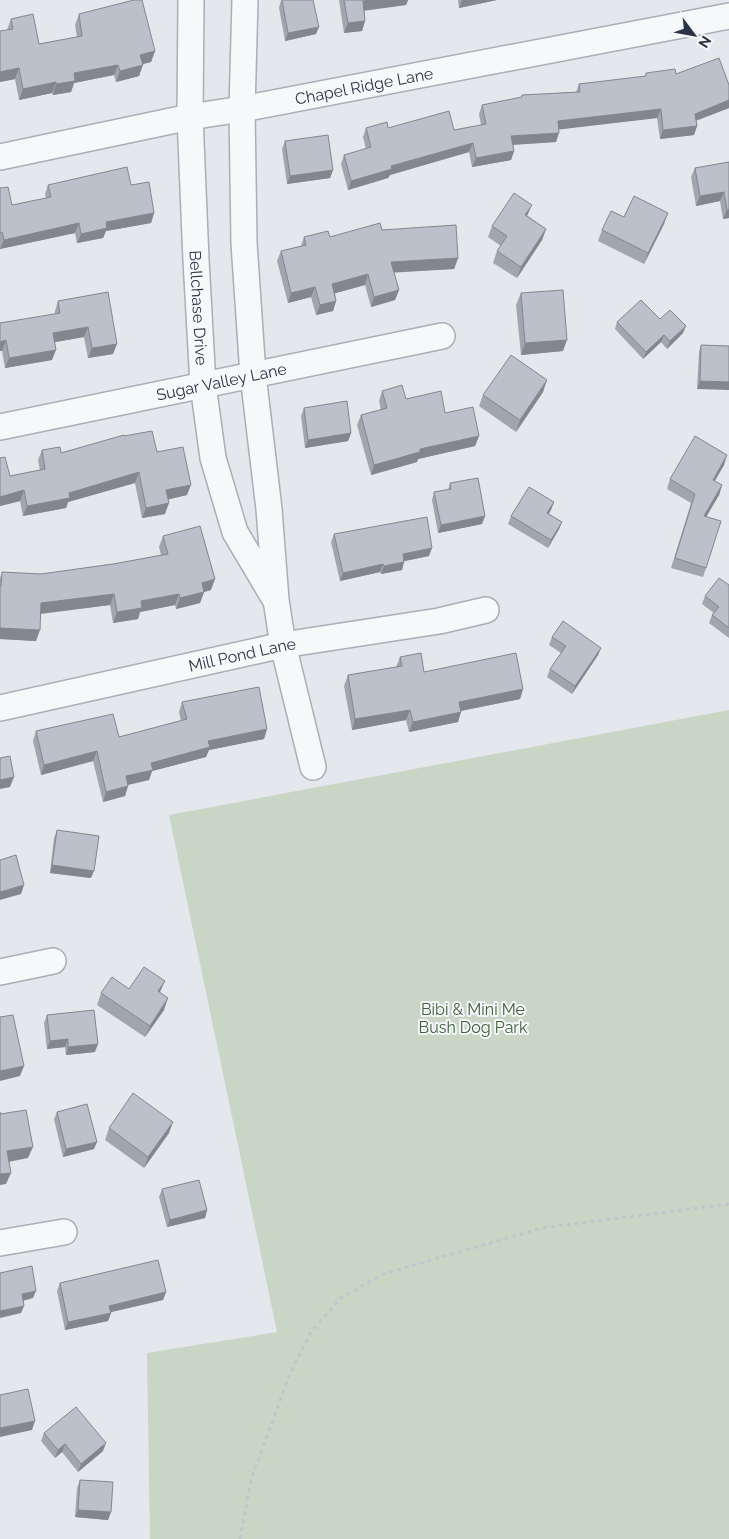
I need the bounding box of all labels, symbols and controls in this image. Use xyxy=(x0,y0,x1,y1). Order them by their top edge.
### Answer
north arrow xyxy=(669,10,719,60)
text: N xyxy=(695,33,715,51)
street label: Chapel Ridge Lane xyxy=(293,63,435,108)
street label: Bellchase Drive xyxy=(186,250,211,366)
street label: Sugar Valley Lane xyxy=(155,359,288,404)
street label: Mill Pond Lane xyxy=(187,634,297,675)
park label: Bibi & Mini Me Bush Dog Park xyxy=(419,1000,528,1037)

